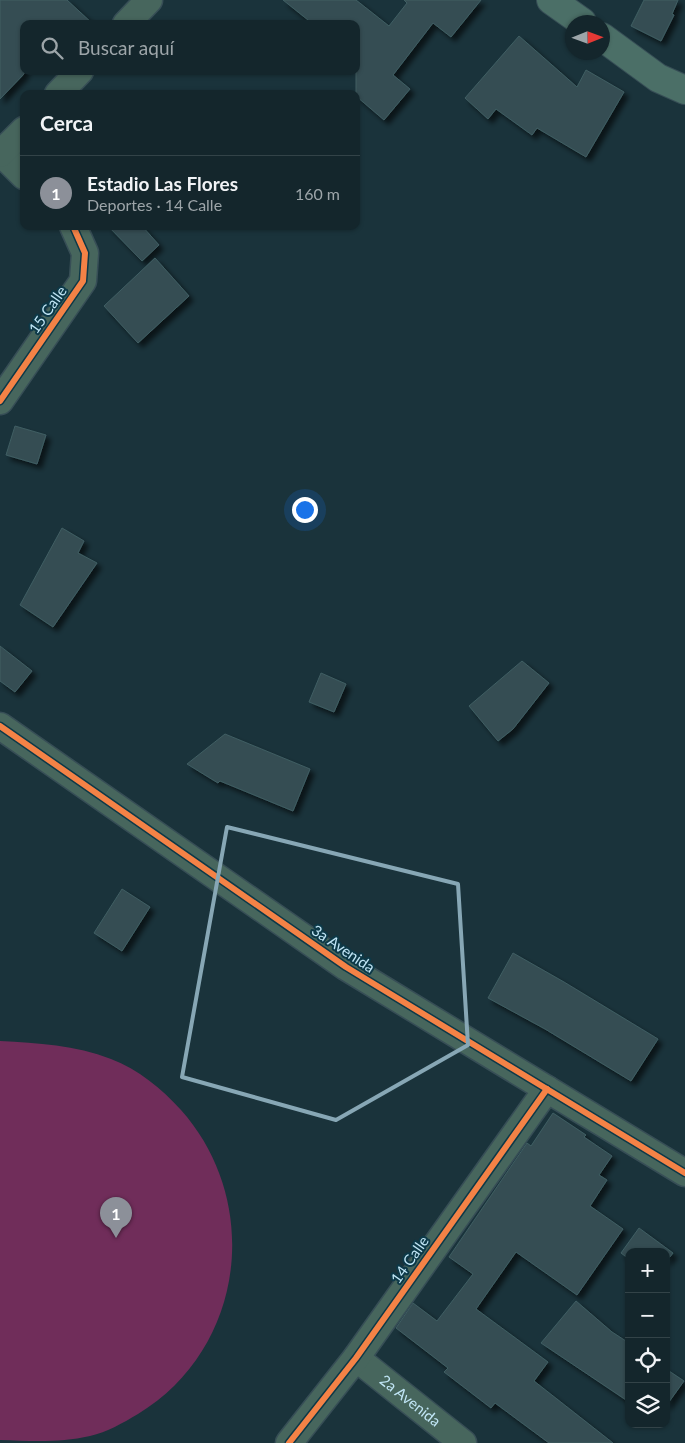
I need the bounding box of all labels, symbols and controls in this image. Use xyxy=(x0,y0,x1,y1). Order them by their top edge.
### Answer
north arrow xyxy=(565,15,610,60)
search box xyxy=(20,20,360,75)
icon: search xyxy=(38,34,66,62)
text: Buscar aquí xyxy=(78,36,174,59)
text: Cerca xyxy=(40,110,93,135)
text: Estadio Las Flores xyxy=(87,172,238,195)
text: 1 xyxy=(51,184,61,203)
text: 160 m xyxy=(295,184,340,203)
text: Deportes · 14 Calle xyxy=(87,195,222,214)
street label: 15 Calle xyxy=(24,282,70,337)
your location xyxy=(292,497,318,523)
street label: 3a Avenida xyxy=(309,920,379,976)
pin: 1 xyxy=(100,1197,132,1238)
street label: 14 Calle xyxy=(386,1232,432,1287)
map controls xyxy=(625,1248,670,1428)
button: + xyxy=(625,1248,670,1293)
button: − xyxy=(625,1293,670,1338)
button: locate xyxy=(625,1338,670,1383)
street label: 2a Avenida xyxy=(377,1371,445,1430)
button: layers xyxy=(625,1383,670,1428)

